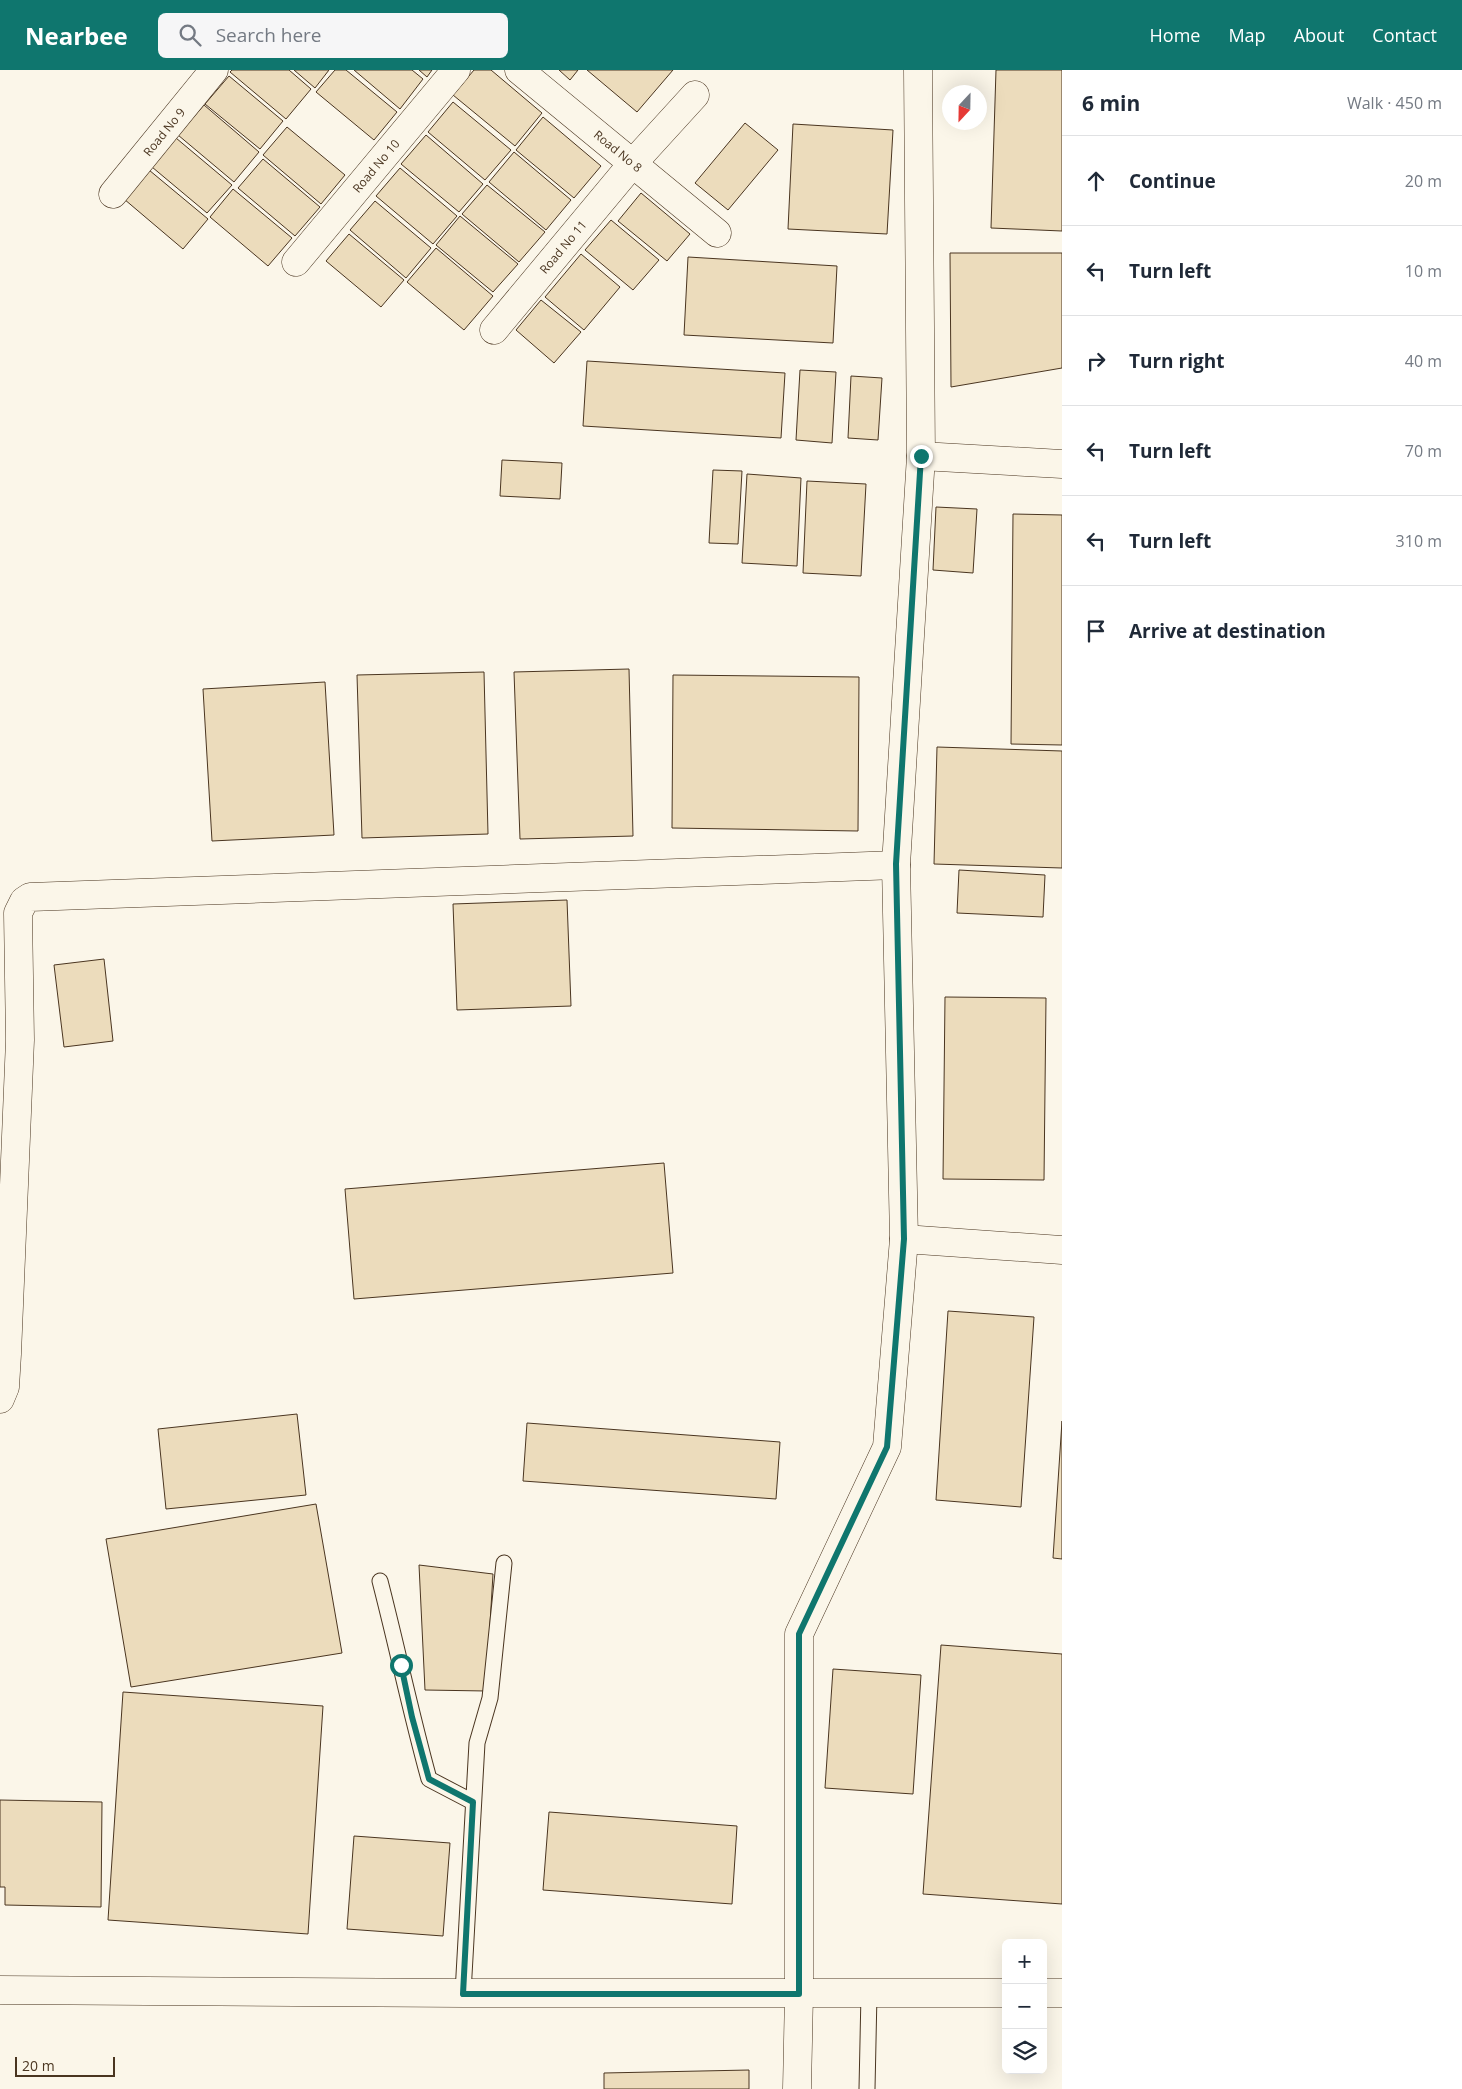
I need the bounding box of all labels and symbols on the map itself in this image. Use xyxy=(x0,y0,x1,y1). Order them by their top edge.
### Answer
north arrow xyxy=(942,85,987,130)
street label: Road No 9 xyxy=(139,104,189,160)
street label: Road No 8 xyxy=(590,126,646,176)
street label: Road No 10 xyxy=(349,136,403,196)
street label: Road No 11 xyxy=(536,217,590,277)
route end xyxy=(910,445,933,468)
route start xyxy=(390,1654,413,1677)
scale bar xyxy=(15,2054,115,2077)

